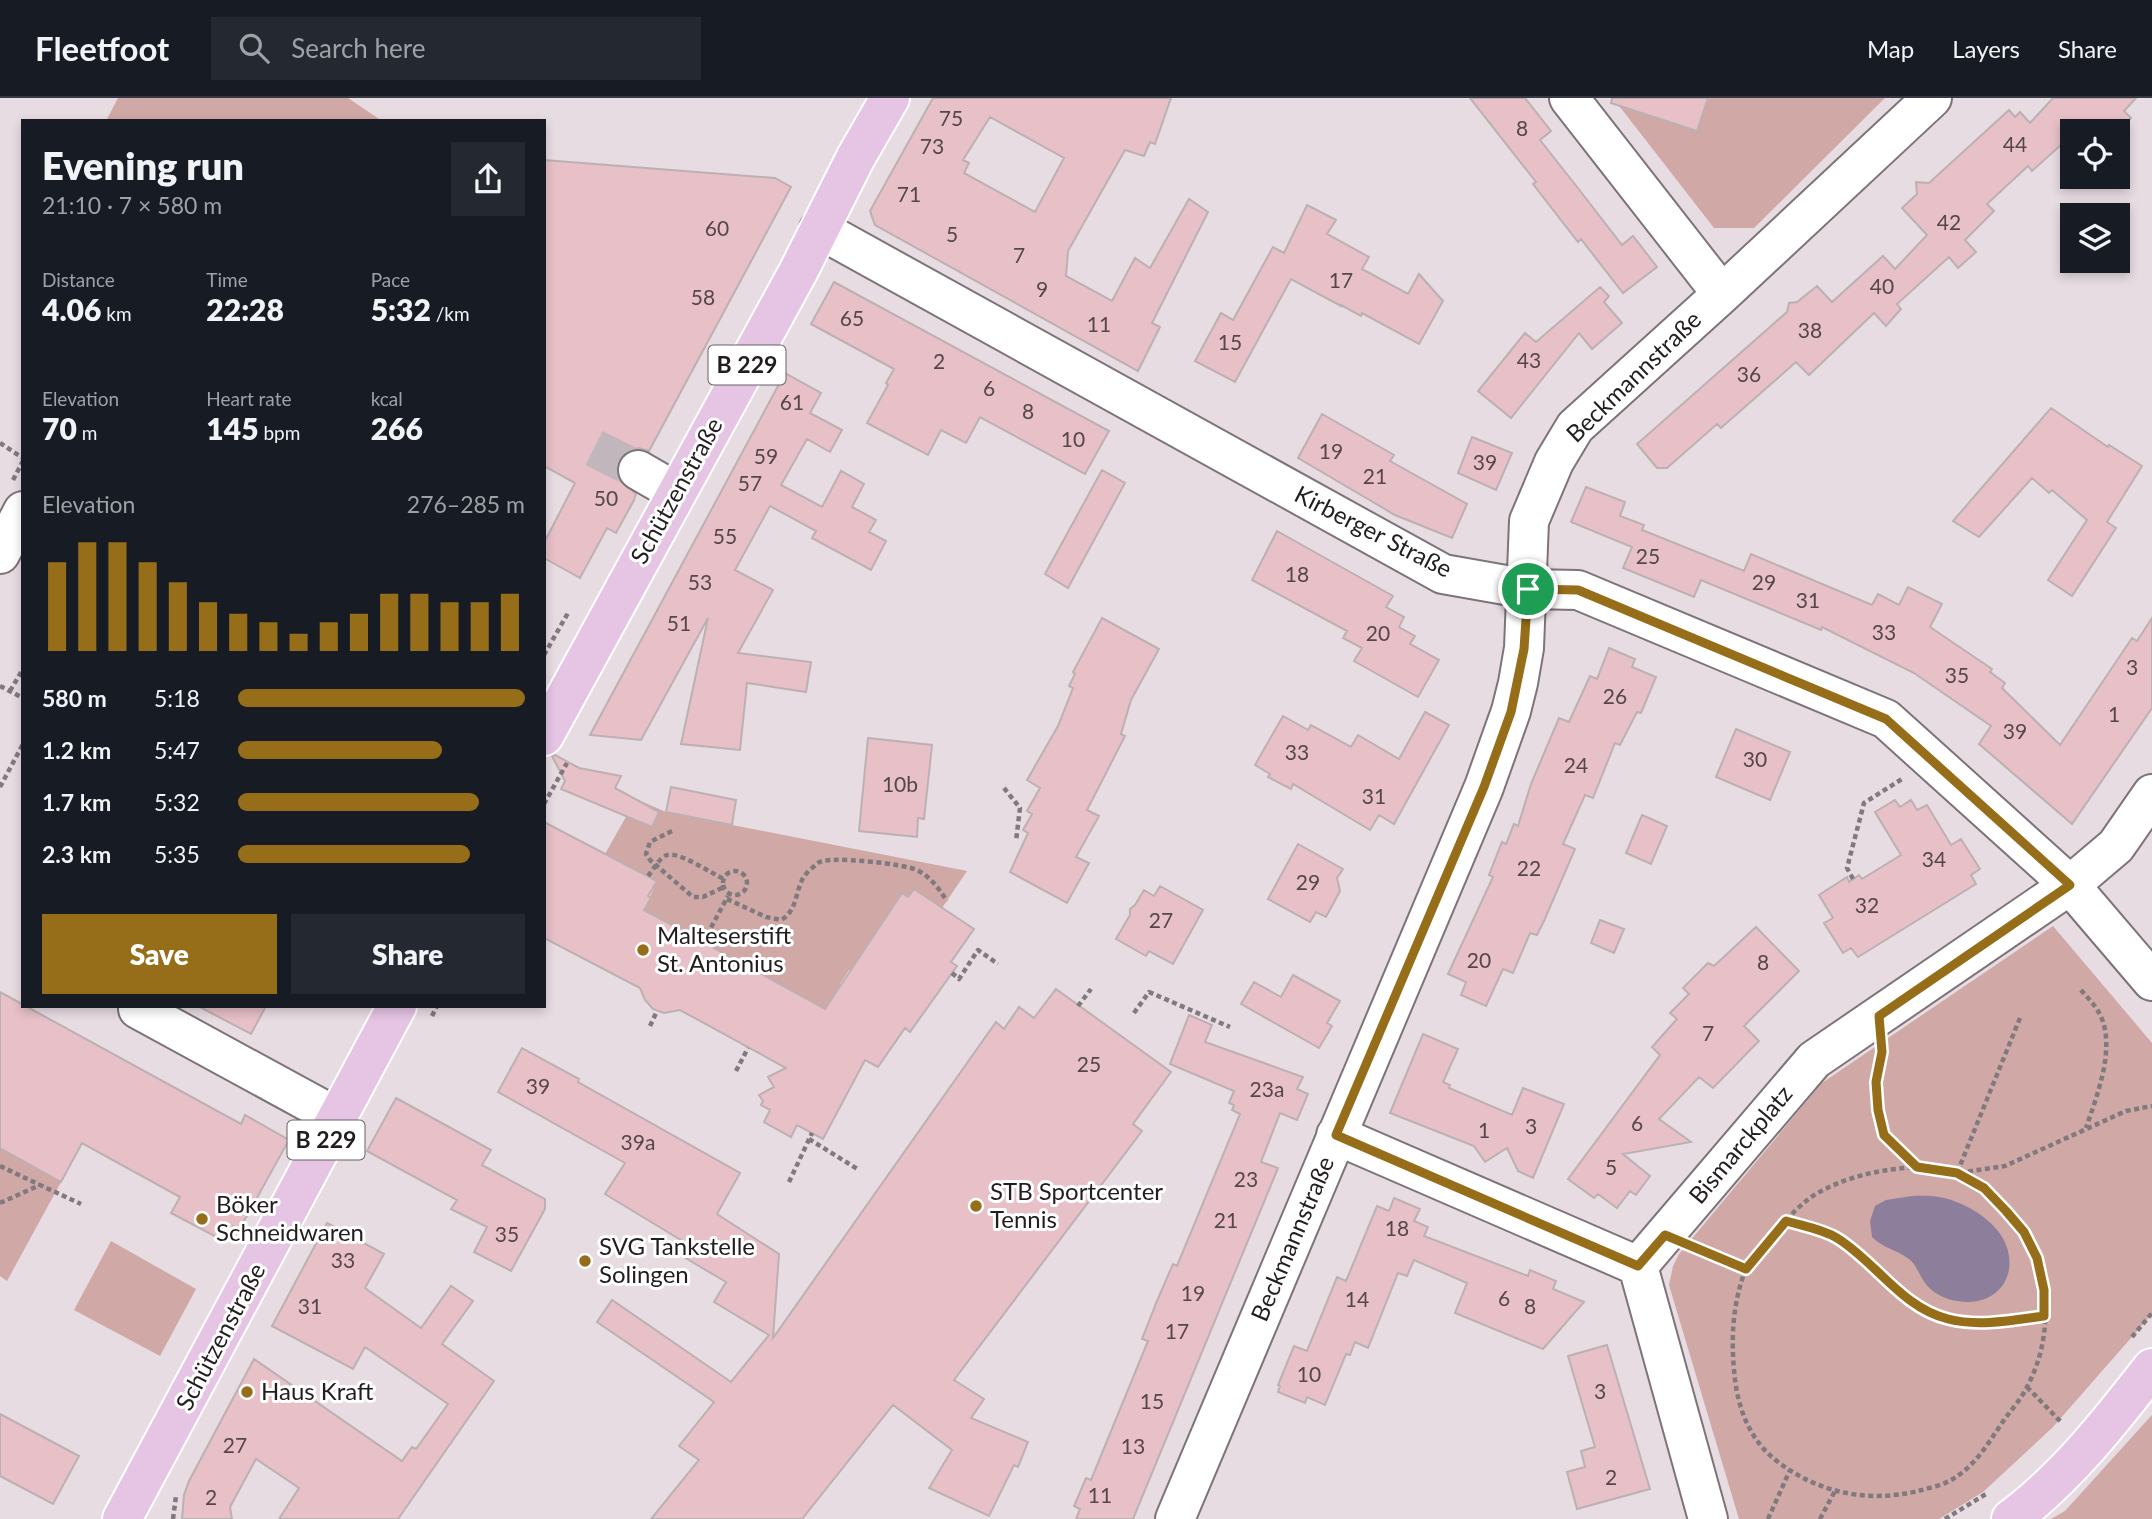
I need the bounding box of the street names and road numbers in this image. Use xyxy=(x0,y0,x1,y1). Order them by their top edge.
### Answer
street label: Beckmannstraße xyxy=(1560,304,1706,448)
road number: B 229 xyxy=(708,346,786,384)
street label: Schützenstraße xyxy=(624,412,728,568)
street label: Kirberger Straße xyxy=(1290,479,1457,583)
street label: Bismarckplatz xyxy=(1682,1079,1798,1209)
road number: B 229 xyxy=(288,1121,364,1160)
street label: Beckmannstraße xyxy=(1244,1152,1339,1325)
street label: Schützenstraße xyxy=(169,1258,271,1415)

